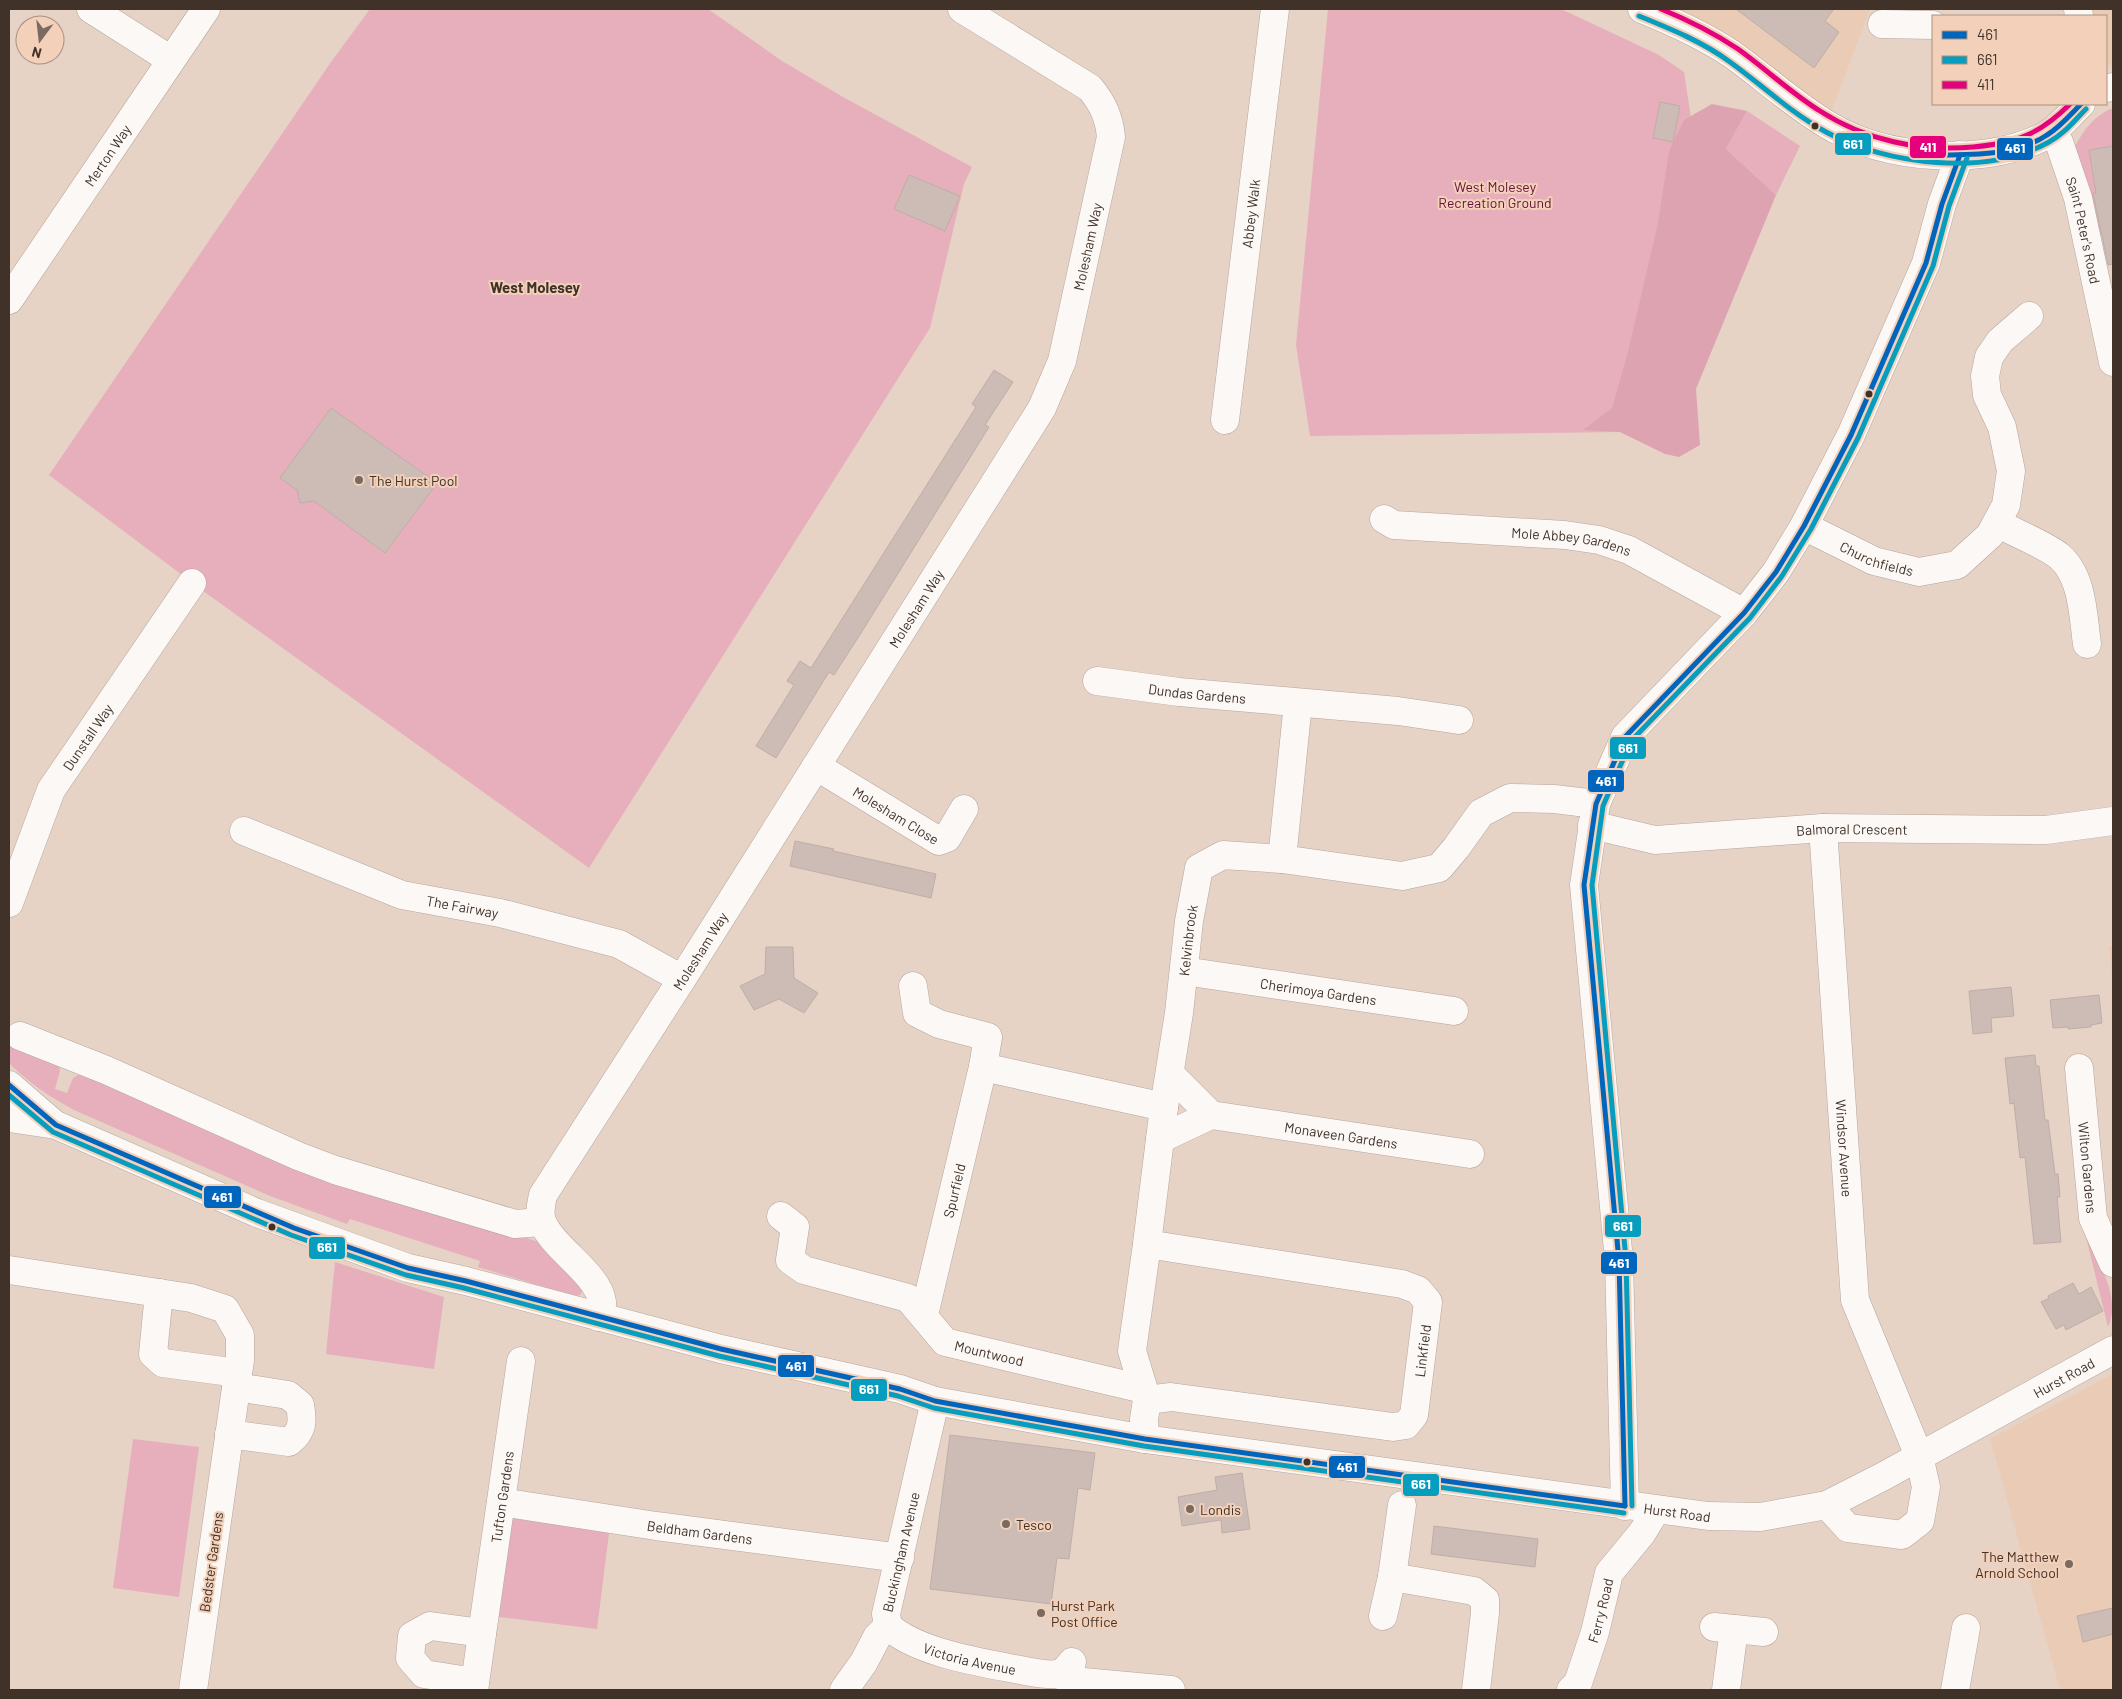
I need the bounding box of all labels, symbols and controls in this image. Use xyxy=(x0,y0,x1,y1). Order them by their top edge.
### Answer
north arrow xyxy=(15,15,65,65)
legend xyxy=(1932,15,2107,105)
text: 461 xyxy=(1977,25,1998,43)
text: N xyxy=(30,44,43,62)
text: 661 xyxy=(1977,50,1997,68)
text: 411 xyxy=(1977,75,1994,93)
street label: Merton Way xyxy=(80,121,134,189)
unlabelled marker xyxy=(1810,121,1820,131)
line badge: 661 xyxy=(1834,132,1872,156)
text: 661 xyxy=(1843,135,1863,152)
line badge: 411 xyxy=(1909,135,1947,159)
line badge: 461 xyxy=(1996,137,2034,161)
text: 411 xyxy=(1919,138,1937,155)
text: 461 xyxy=(2005,139,2025,156)
street label: Saint Peter's Road xyxy=(2063,174,2105,285)
street label: Abbey Walk xyxy=(1237,178,1263,249)
park label: West Molesey Recreation Ground xyxy=(1438,178,1552,211)
street label: Molesham Way xyxy=(1069,201,1105,292)
district label: West Molesey xyxy=(490,278,581,296)
unlabelled marker xyxy=(1864,389,1874,399)
place label: The Hurst Pool xyxy=(369,472,458,489)
marker: The Hurst Pool xyxy=(353,474,365,486)
street label: Mole Abbey Gardens xyxy=(1511,523,1634,559)
street label: Churchfields xyxy=(1837,537,1915,579)
street label: Molesham Way xyxy=(885,566,947,651)
street label: Dundas Gardens xyxy=(1147,679,1247,706)
street label: Dunstall Way xyxy=(59,700,116,773)
line badge: 661 xyxy=(1609,736,1647,760)
text: 661 xyxy=(1618,739,1638,756)
line badge: 461 xyxy=(1587,769,1625,793)
text: 461 xyxy=(1596,772,1616,789)
street label: Molesham Close xyxy=(850,782,942,848)
street label: Balmoral Crescent xyxy=(1796,819,1908,838)
street label: The Fairway xyxy=(425,891,500,921)
street label: Kelvinbrook xyxy=(1175,903,1200,977)
street label: Molesham Way xyxy=(669,908,731,993)
street label: Cherimoya Gardens xyxy=(1259,974,1378,1008)
street label: Windsor Avenue xyxy=(1833,1099,1857,1198)
street label: Monaveen Gardens xyxy=(1283,1118,1399,1152)
street label: Wilton Gardens xyxy=(2076,1121,2101,1214)
street label: Spurfield xyxy=(939,1162,968,1219)
line badge: 461 xyxy=(203,1185,242,1209)
text: 461 xyxy=(212,1188,232,1205)
line badge: 661 xyxy=(1604,1214,1642,1238)
text: 661 xyxy=(1613,1217,1633,1234)
unlabelled marker xyxy=(267,1222,277,1232)
line badge: 661 xyxy=(308,1236,346,1260)
text: 661 xyxy=(317,1238,337,1255)
line badge: 461 xyxy=(1600,1251,1638,1275)
text: 461 xyxy=(1609,1254,1629,1271)
street label: Linkfield xyxy=(1410,1323,1434,1378)
street label: Mountwood xyxy=(953,1336,1026,1369)
line badge: 461 xyxy=(777,1354,815,1378)
street label: Hurst Road xyxy=(2030,1354,2097,1401)
text: 461 xyxy=(786,1357,806,1374)
line badge: 661 xyxy=(850,1378,888,1402)
text: 661 xyxy=(859,1380,879,1397)
street label: Tufton Gardens xyxy=(487,1450,517,1544)
line badge: 461 xyxy=(1328,1455,1366,1479)
unlabelled marker xyxy=(1302,1457,1312,1467)
text: 461 xyxy=(1337,1458,1357,1475)
line badge: 661 xyxy=(1402,1473,1440,1497)
text: 661 xyxy=(1411,1475,1431,1492)
street label: Buckingham Avenue xyxy=(878,1490,922,1614)
street label: Hurst Road xyxy=(1643,1499,1712,1525)
place label: Londis xyxy=(1200,1501,1241,1518)
marker: Londis xyxy=(1184,1503,1196,1515)
street label: Bedster Gardens xyxy=(196,1511,226,1613)
street label: Beldham Gardens xyxy=(646,1516,754,1547)
place label: Tesco xyxy=(1016,1516,1052,1533)
marker: Tesco xyxy=(1000,1518,1012,1530)
place label: The Matthew Arnold School xyxy=(1975,1548,2059,1581)
marker: The Matthew Arnold School xyxy=(2063,1558,2075,1570)
street label: Ferry Road xyxy=(1584,1576,1616,1645)
place label: Hurst Park Post Office xyxy=(1051,1597,1118,1630)
marker: Hurst Park Post Office xyxy=(1035,1607,1047,1619)
street label: Victoria Avenue xyxy=(921,1639,1018,1678)

